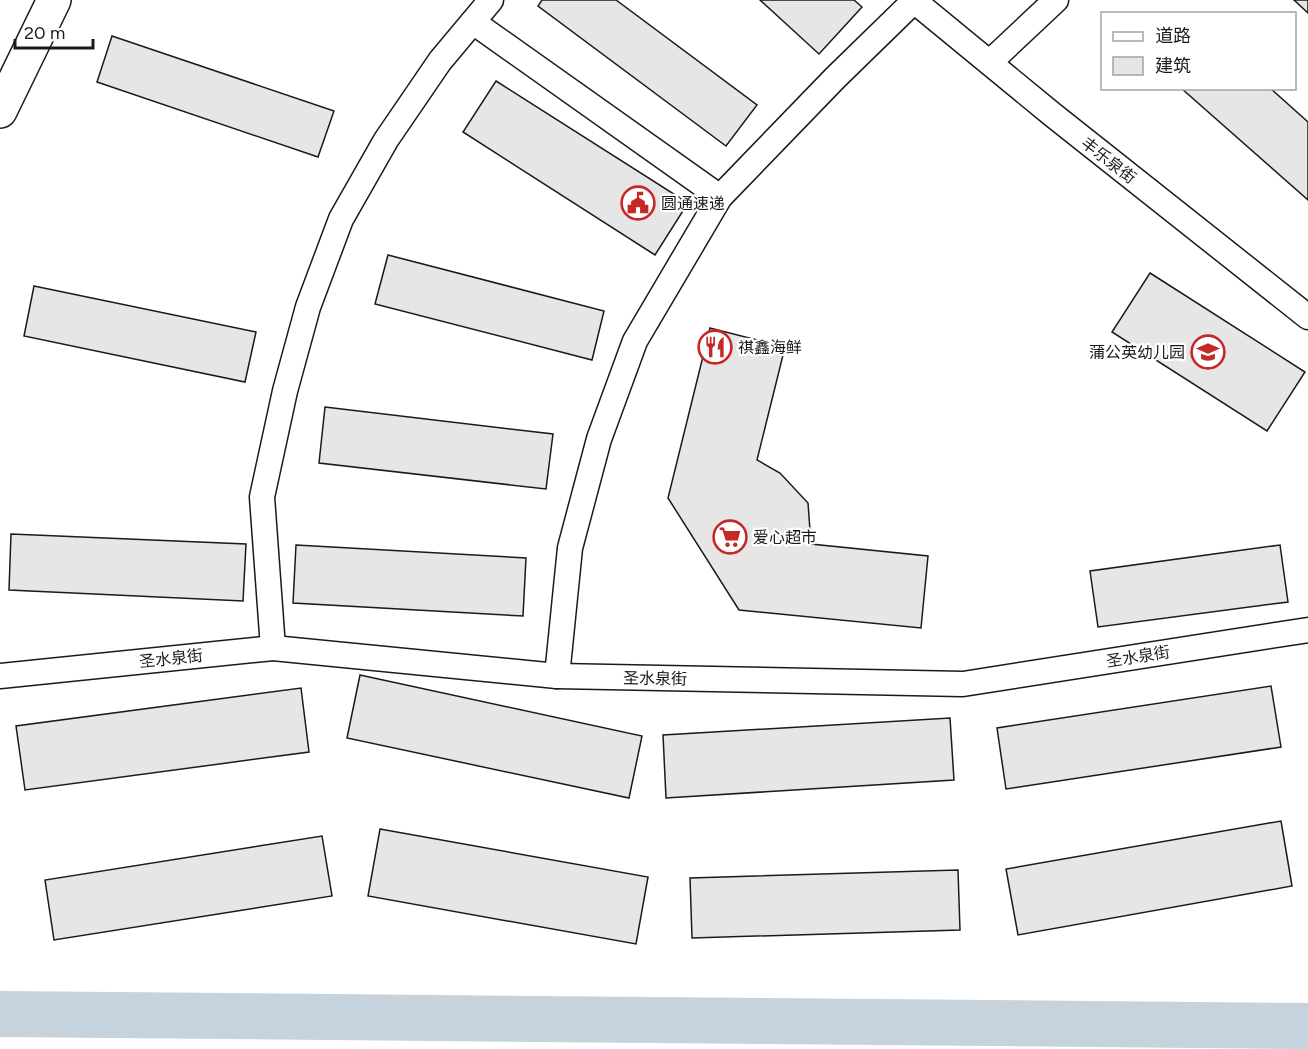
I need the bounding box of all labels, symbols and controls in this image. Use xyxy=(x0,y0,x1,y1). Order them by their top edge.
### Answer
scale bar xyxy=(15,12,93,50)
legend xyxy=(1101,12,1296,90)
text: 20 m xyxy=(24,22,65,44)
text: 道路 xyxy=(1155,25,1191,47)
text: 建筑 xyxy=(1155,55,1191,77)
street label: 丰乐泉街 xyxy=(1078,133,1140,188)
public building icon: 圆通速递 xyxy=(620,185,656,221)
place label: 圆通速递 xyxy=(661,194,725,213)
restaurant icon: 祺鑫海鲜 xyxy=(697,329,733,365)
school or university icon: 蒲公英幼儿园 xyxy=(1190,334,1226,370)
place label: 祺鑫海鲜 xyxy=(738,338,802,357)
place label: 蒲公英幼儿园 xyxy=(1089,343,1185,362)
supermarket icon: 爱心超市 xyxy=(712,519,748,555)
place label: 爱心超市 xyxy=(753,528,817,547)
street label: 圣水泉街 xyxy=(1105,642,1171,671)
street label: 圣水泉街 xyxy=(138,646,204,671)
street label: 圣水泉街 xyxy=(623,668,687,689)

